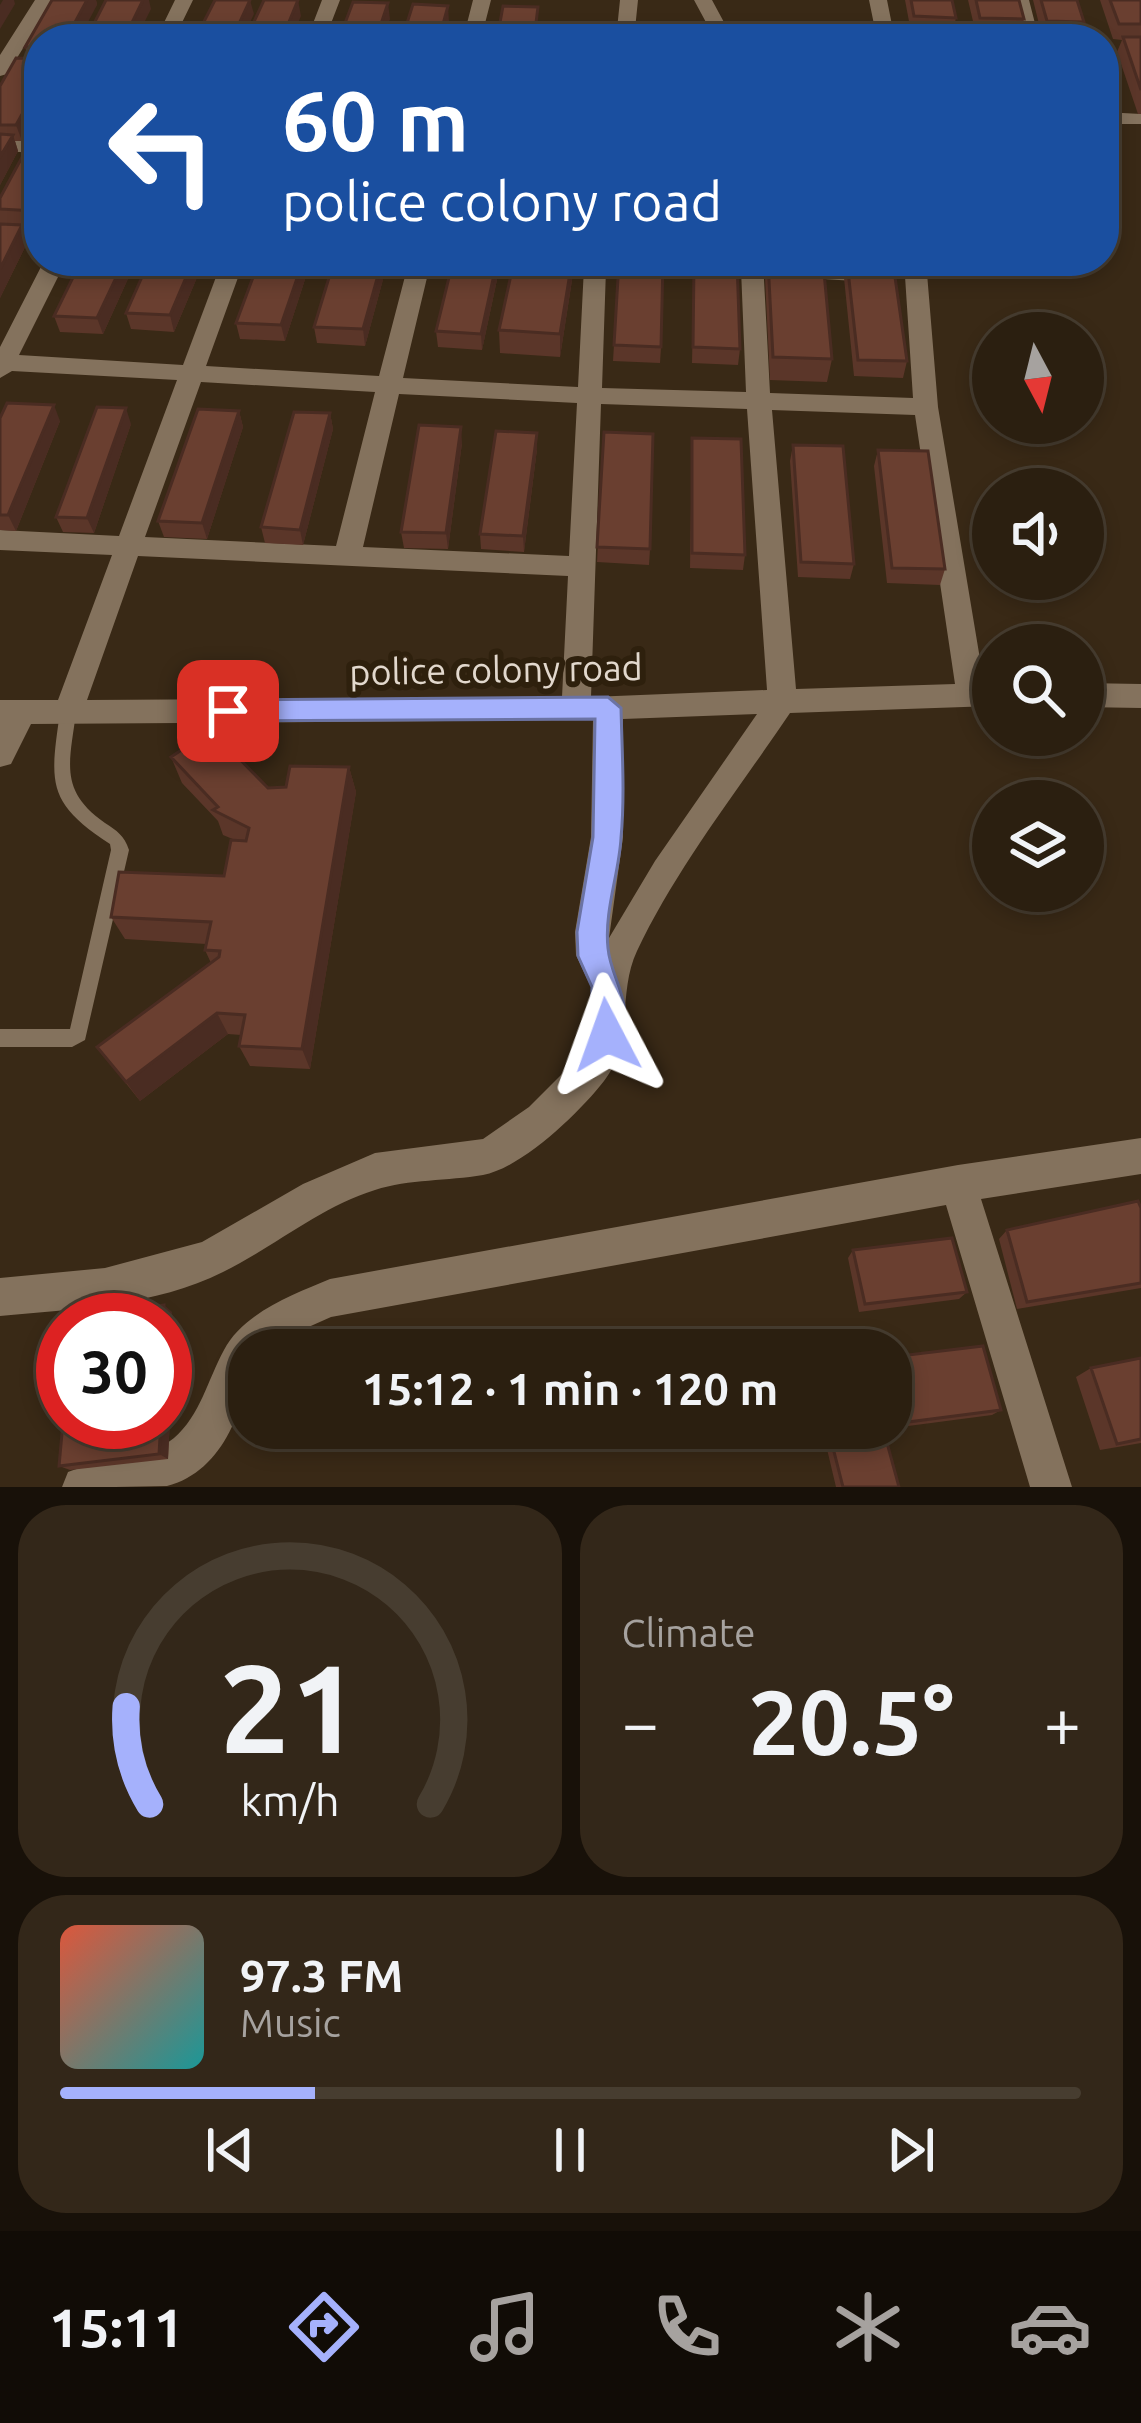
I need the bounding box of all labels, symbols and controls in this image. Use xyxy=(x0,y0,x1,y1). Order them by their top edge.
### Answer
icon: left xyxy=(84,72,240,228)
text: 60 m xyxy=(282,73,469,167)
text: police colony road xyxy=(282,171,722,231)
north arrow xyxy=(972,312,1104,444)
map controls xyxy=(972,312,1104,912)
button: sound xyxy=(972,468,1104,600)
button: search xyxy=(972,624,1104,756)
street label: police colony road xyxy=(349,646,643,692)
pin xyxy=(177,660,279,762)
icon: arrive xyxy=(195,678,261,744)
button: layers xyxy=(972,780,1104,912)
position arrow xyxy=(544,972,670,1098)
speed limit sign: 30 xyxy=(36,1293,192,1449)
text: 15:12 · 1 min · 120 m xyxy=(362,1363,778,1414)
text: Climate xyxy=(622,1611,756,1654)
text: 21 xyxy=(219,1637,360,1777)
text: 20.5° xyxy=(748,1671,954,1772)
text: − xyxy=(622,1685,659,1759)
text: + xyxy=(1044,1685,1081,1759)
text: km/h xyxy=(240,1776,339,1824)
text: 97.3 FM xyxy=(240,1950,403,2001)
text: Music xyxy=(240,2001,341,2044)
icon: previous xyxy=(197,2117,263,2183)
icon: pause xyxy=(537,2117,603,2183)
icon: next xyxy=(878,2117,944,2183)
icon: directions xyxy=(282,2285,366,2369)
icon: music xyxy=(463,2285,547,2369)
icon: phone xyxy=(645,2285,729,2369)
icon: climate xyxy=(826,2285,910,2369)
icon: car xyxy=(1008,2285,1092,2369)
text: 15:11 xyxy=(49,2297,184,2357)

